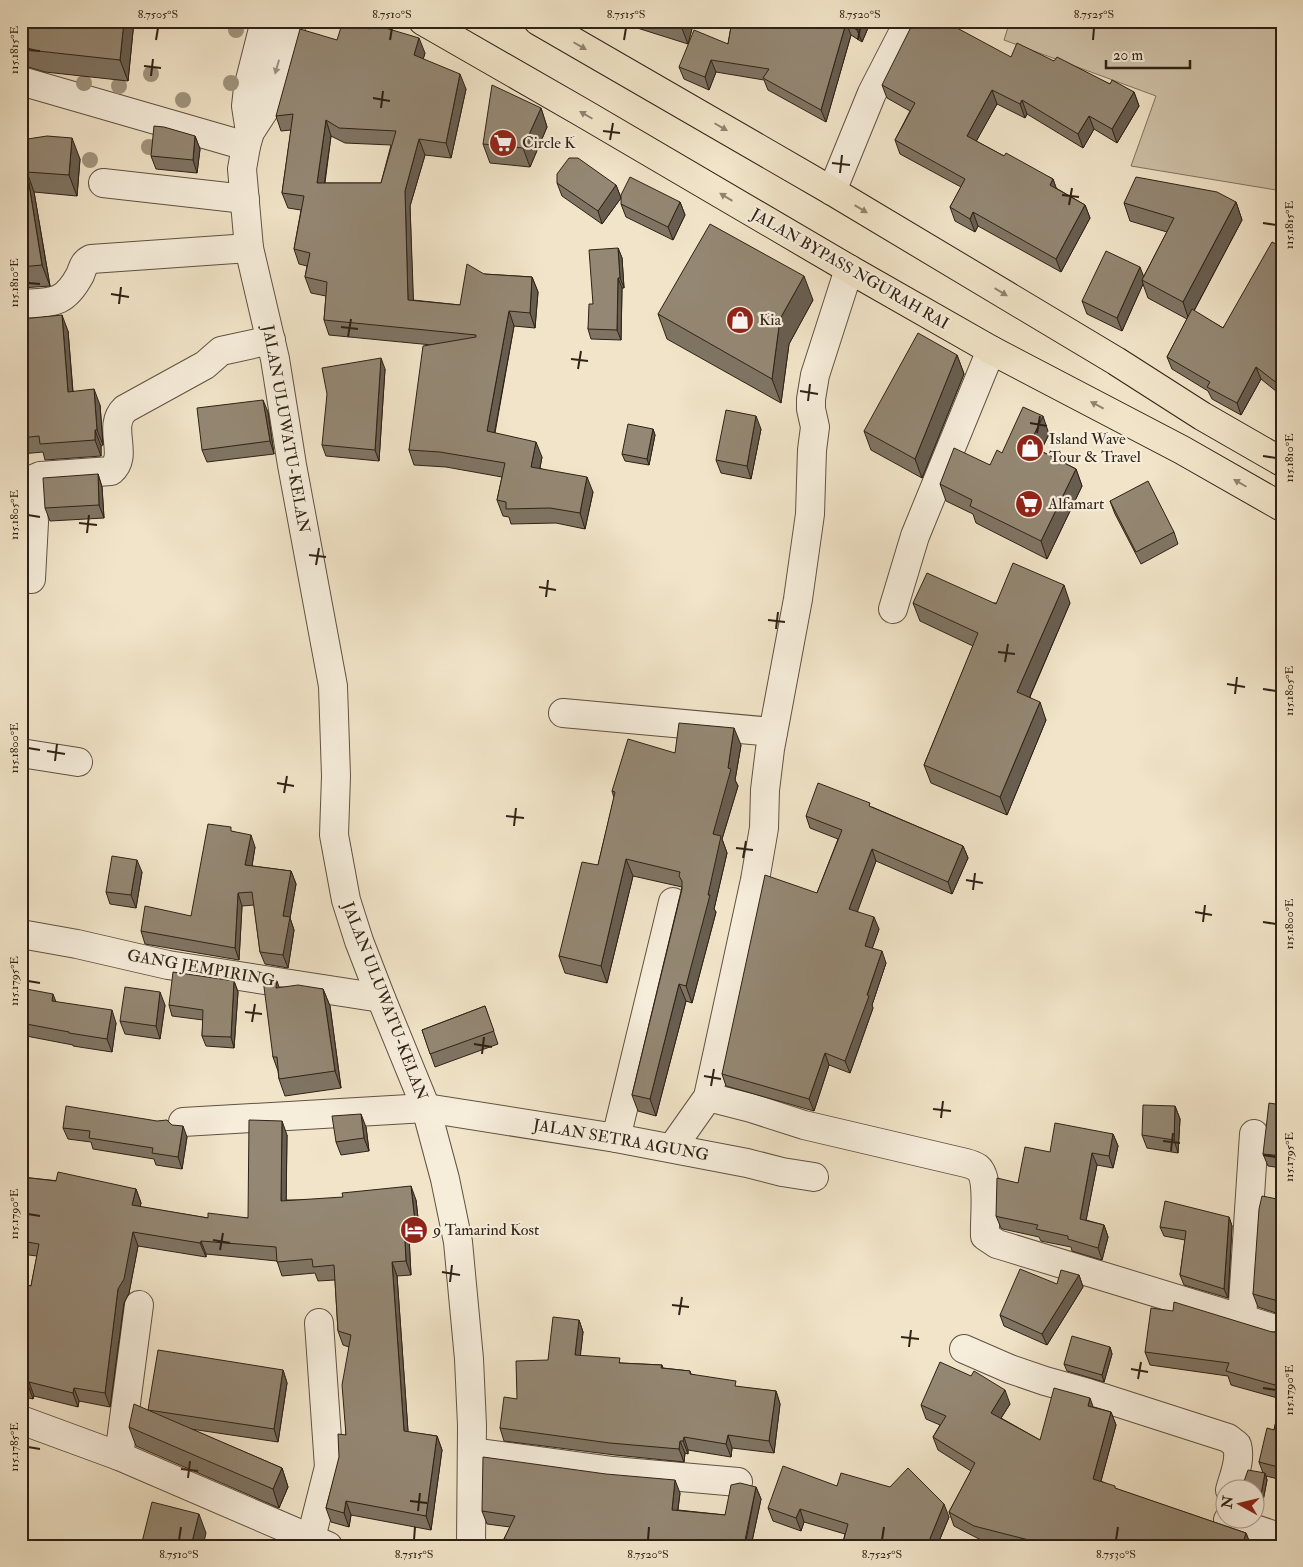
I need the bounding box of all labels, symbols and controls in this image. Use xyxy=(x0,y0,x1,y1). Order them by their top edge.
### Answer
text: 8.7505°S xyxy=(138,7,178,22)
text: 8.7510°S xyxy=(372,7,412,22)
text: 8.7515°S xyxy=(607,7,645,22)
text: 8.7520°S xyxy=(839,7,881,22)
text: 8.7525°S xyxy=(1074,7,1114,22)
text: 115.1815°E xyxy=(7,26,22,74)
scale bar xyxy=(1106,38,1189,70)
one-way arrow xyxy=(574,41,587,50)
text: 20 m xyxy=(1113,46,1143,65)
one-way arrow xyxy=(273,60,281,75)
one-way arrow xyxy=(580,110,593,119)
one-way arrow xyxy=(714,122,728,131)
supermarket icon: Circle K xyxy=(488,128,518,158)
place label: Circle K xyxy=(522,133,576,153)
one-way arrow xyxy=(720,193,733,202)
text: 115.1815°E xyxy=(1282,201,1297,249)
street label: JALAN BYPASS NGURAH RAI xyxy=(746,204,952,335)
one-way arrow xyxy=(855,204,868,213)
text: 115.1810°E xyxy=(7,258,22,308)
one-way arrow xyxy=(994,288,1007,297)
shop icon: Kia xyxy=(725,305,755,335)
place label: Kia xyxy=(759,310,781,330)
street label: JALAN ULUWATU-KELAN xyxy=(257,322,314,535)
one-way arrow xyxy=(1090,401,1104,409)
place label: Island Wave Tour & Travel xyxy=(1049,429,1141,467)
shop icon: Island Wave Tour & Travel xyxy=(1015,433,1045,463)
text: 115.1810°E xyxy=(1282,433,1297,483)
one-way arrow xyxy=(1232,479,1247,487)
supermarket icon: Alfamart xyxy=(1014,489,1044,519)
text: 115.1805°E xyxy=(7,490,22,540)
place label: Alfamart xyxy=(1047,494,1104,514)
text: 115.1805°E xyxy=(1282,666,1297,716)
text: 115.1800°E xyxy=(7,722,22,774)
street label: JALAN ULUWATU-KELAN xyxy=(337,898,432,1104)
text: 115.1800°E xyxy=(1282,898,1297,950)
street label: GANG JEMPIRING xyxy=(126,945,276,992)
text: 115.1795°E xyxy=(7,956,22,1006)
street label: JALAN SETRA AGUNG xyxy=(530,1115,710,1166)
text: 115.1795°E xyxy=(1282,1132,1297,1182)
text: 115.1790°E xyxy=(7,1188,22,1239)
hotel icon: 9 Tamarind Kost xyxy=(399,1215,429,1245)
place label: 9 Tamarind Kost xyxy=(432,1220,539,1240)
text: 115.1790°E xyxy=(1282,1364,1297,1415)
text: 115.1785°E xyxy=(7,1422,22,1472)
north arrow xyxy=(1216,1480,1266,1530)
text: N xyxy=(1218,1494,1237,1511)
text: 8.7510°S xyxy=(159,1547,199,1562)
text: 8.7515°S xyxy=(395,1547,433,1562)
text: 8.7520°S xyxy=(627,1547,669,1562)
text: 8.7525°S xyxy=(862,1547,902,1562)
text: 8.7530°S xyxy=(1096,1547,1136,1562)

